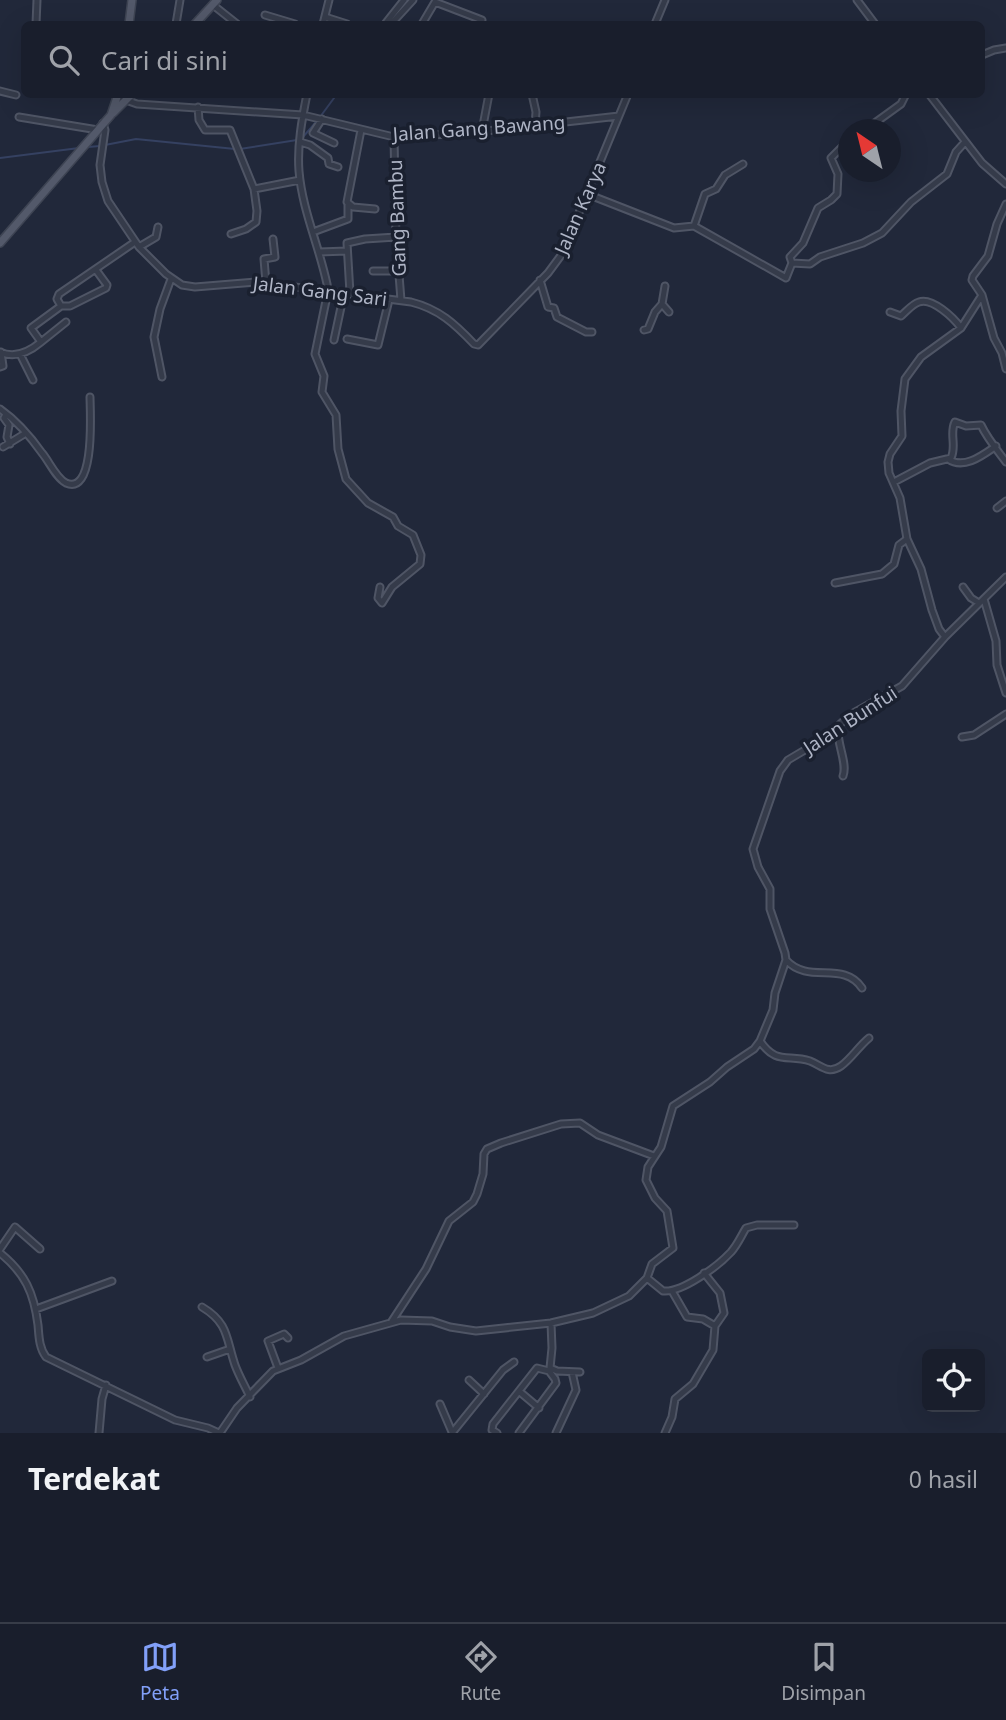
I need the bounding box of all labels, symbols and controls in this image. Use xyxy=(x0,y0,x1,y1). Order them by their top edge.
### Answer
search box xyxy=(21,21,985,98)
icon: search xyxy=(45,41,83,79)
text: Cari di sini xyxy=(101,42,228,78)
street label: Jalan Gang Bawang xyxy=(390,109,566,147)
north arrow xyxy=(838,119,901,182)
street label: Jalan Karya xyxy=(547,158,612,260)
street label: Gang Bambu xyxy=(382,159,412,277)
street label: Jalan Gang Sari xyxy=(250,270,388,312)
street label: Jalan Bunfui xyxy=(796,680,902,761)
map controls xyxy=(922,1349,985,1412)
button: locate xyxy=(922,1349,985,1412)
text: Terdekat xyxy=(28,1458,160,1499)
text: 0 hasil xyxy=(909,1463,978,1495)
tab: Peta xyxy=(140,1638,180,1706)
tab: Rute xyxy=(460,1638,501,1706)
tab: Disimpan xyxy=(781,1638,866,1706)

